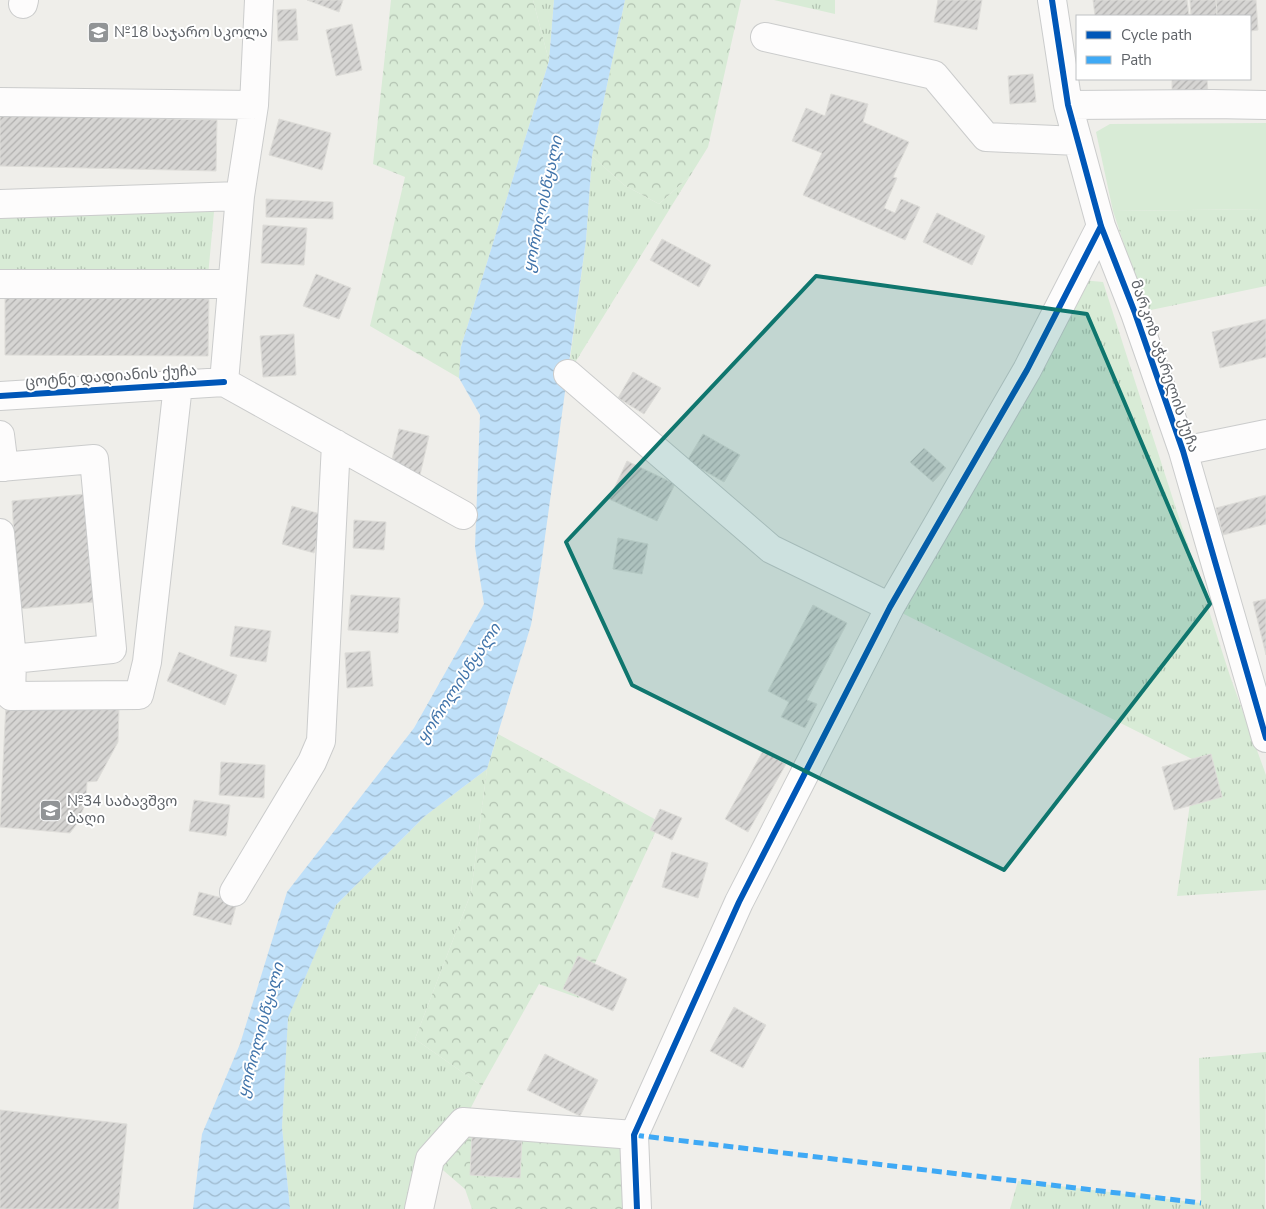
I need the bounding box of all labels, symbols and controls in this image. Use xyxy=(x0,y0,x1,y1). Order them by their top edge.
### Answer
legend xyxy=(1076,15,1251,80)
school or university icon: №18 საჯარო სკოლა xyxy=(86,20,110,44)
place label: №18 საჯარო სკოლა xyxy=(114,22,268,42)
text: Cycle path xyxy=(1121,25,1192,45)
text: Path xyxy=(1121,50,1152,70)
water label: ყოროლისწყალი xyxy=(518,133,568,274)
street label: მარკოზ აჭარელის ქუჩა xyxy=(1126,277,1204,455)
street label: ცოტნე დადიანის ქუჩა xyxy=(24,360,198,392)
water label: ყოროლისწყალი xyxy=(412,619,506,748)
place label: №34 საბავშვო ბაღი xyxy=(67,791,177,828)
school or university icon: №34 საბავშვო ბაღი xyxy=(39,798,63,822)
water label: ყოროლისწყალი xyxy=(232,959,290,1100)

